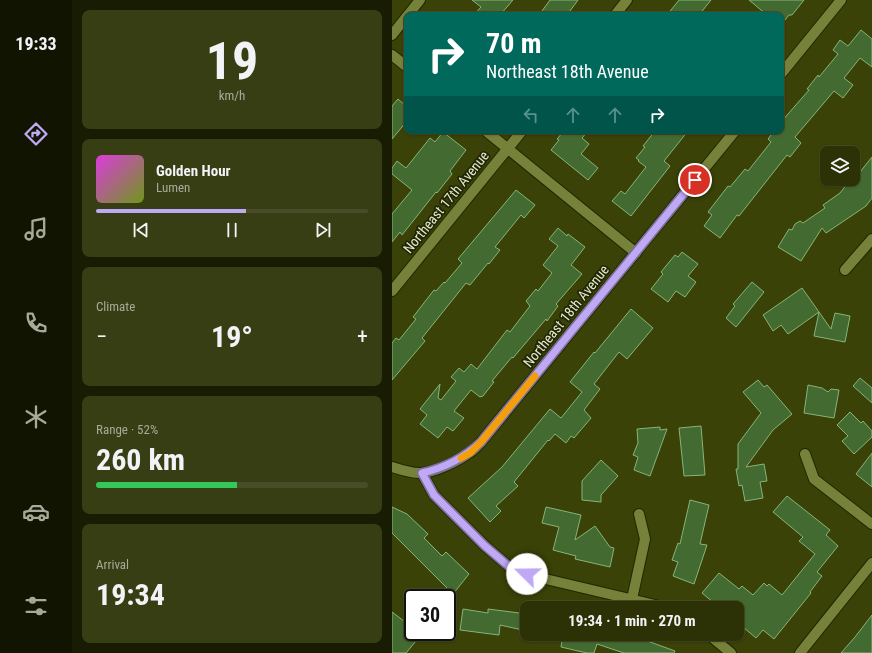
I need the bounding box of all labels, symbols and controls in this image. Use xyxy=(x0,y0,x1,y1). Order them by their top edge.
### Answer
text: 70 m xyxy=(486,27,542,60)
icon: right xyxy=(420,28,472,80)
text: 19 xyxy=(206,31,258,92)
text: 19:33 xyxy=(15,33,57,54)
text: Northeast 18th Avenue xyxy=(486,61,649,82)
text: km/h xyxy=(219,88,245,103)
icon: left xyxy=(520,104,542,126)
icon: ahead xyxy=(562,104,584,126)
icon: ahead xyxy=(604,104,626,126)
icon: right xyxy=(646,104,668,126)
icon: directions xyxy=(22,120,50,148)
map controls xyxy=(820,146,860,186)
button: layers xyxy=(820,146,860,186)
street label: Northeast 17th Avenue xyxy=(400,147,492,256)
text: Golden Hour xyxy=(156,162,231,180)
pin xyxy=(678,163,712,197)
icon: arrive xyxy=(684,169,706,191)
text: Lumen xyxy=(156,180,190,195)
icon: music xyxy=(22,215,50,243)
icon: previous xyxy=(130,219,152,241)
icon: pause xyxy=(221,219,243,241)
icon: next xyxy=(312,219,334,241)
street label: Northeast 18th Avenue xyxy=(520,261,612,370)
text: Climate xyxy=(96,299,135,314)
icon: phone xyxy=(22,309,50,337)
text: 19° xyxy=(211,319,253,354)
text: − xyxy=(96,324,107,349)
text: + xyxy=(357,324,368,349)
icon: climate xyxy=(22,403,50,431)
text: Range · 52% xyxy=(96,422,158,437)
text: 260 km xyxy=(96,442,185,477)
icon: car xyxy=(22,498,50,526)
position arrow xyxy=(506,553,548,595)
text: Arrival xyxy=(96,557,129,572)
text: 19:34 xyxy=(96,577,165,612)
speed limit sign: 30 xyxy=(404,589,456,641)
icon: filters xyxy=(22,592,50,620)
text: 19:34 · 1 min · 270 m xyxy=(568,612,696,630)

